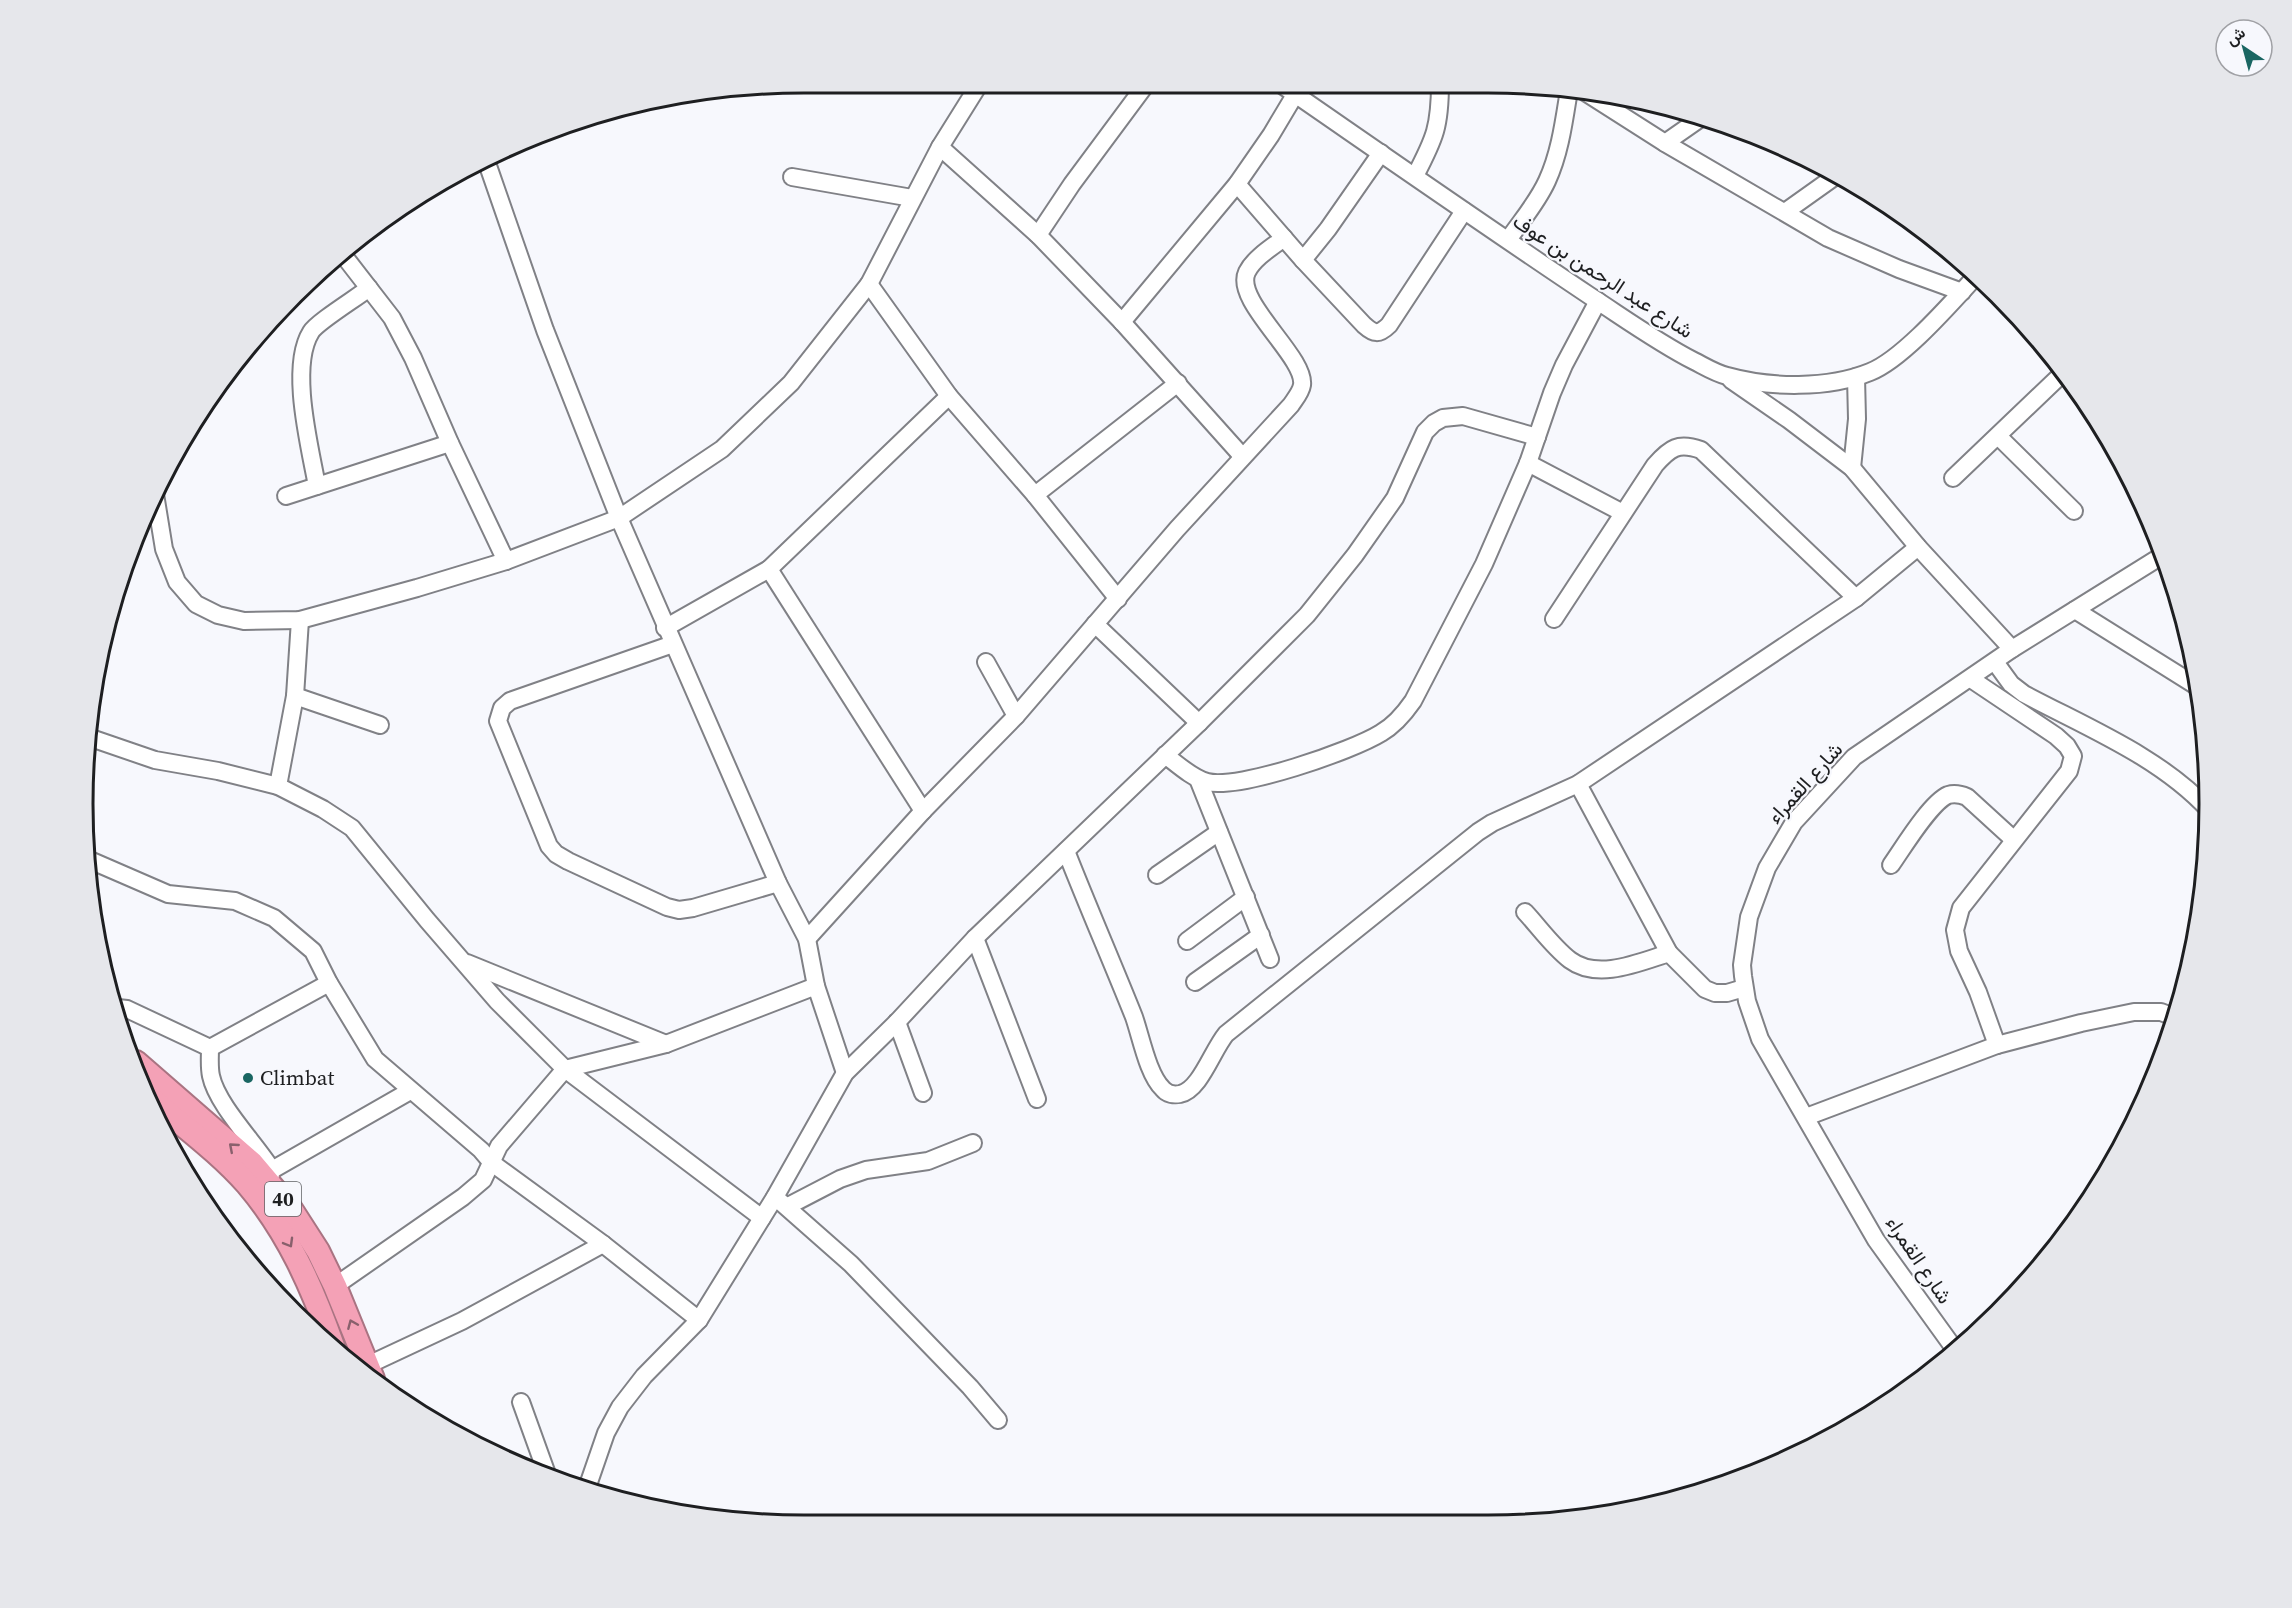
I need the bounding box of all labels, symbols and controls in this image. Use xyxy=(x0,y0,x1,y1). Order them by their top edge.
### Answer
north arrow xyxy=(2214,18,2274,78)
text: ش xyxy=(2221,21,2249,50)
street label: شارع عبد الرحمن بن عوف xyxy=(1507,206,1699,345)
street label: شارع القمراء xyxy=(1760,736,1849,830)
place label: Climbat xyxy=(260,1063,334,1092)
marker: Climbat xyxy=(241,1071,255,1085)
one-way arrow xyxy=(229,1143,240,1154)
road number: 40 xyxy=(265,1182,301,1216)
street label: شارع القمراء xyxy=(1879,1210,1960,1310)
one-way arrow xyxy=(281,1236,293,1247)
one-way arrow xyxy=(347,1320,359,1331)

